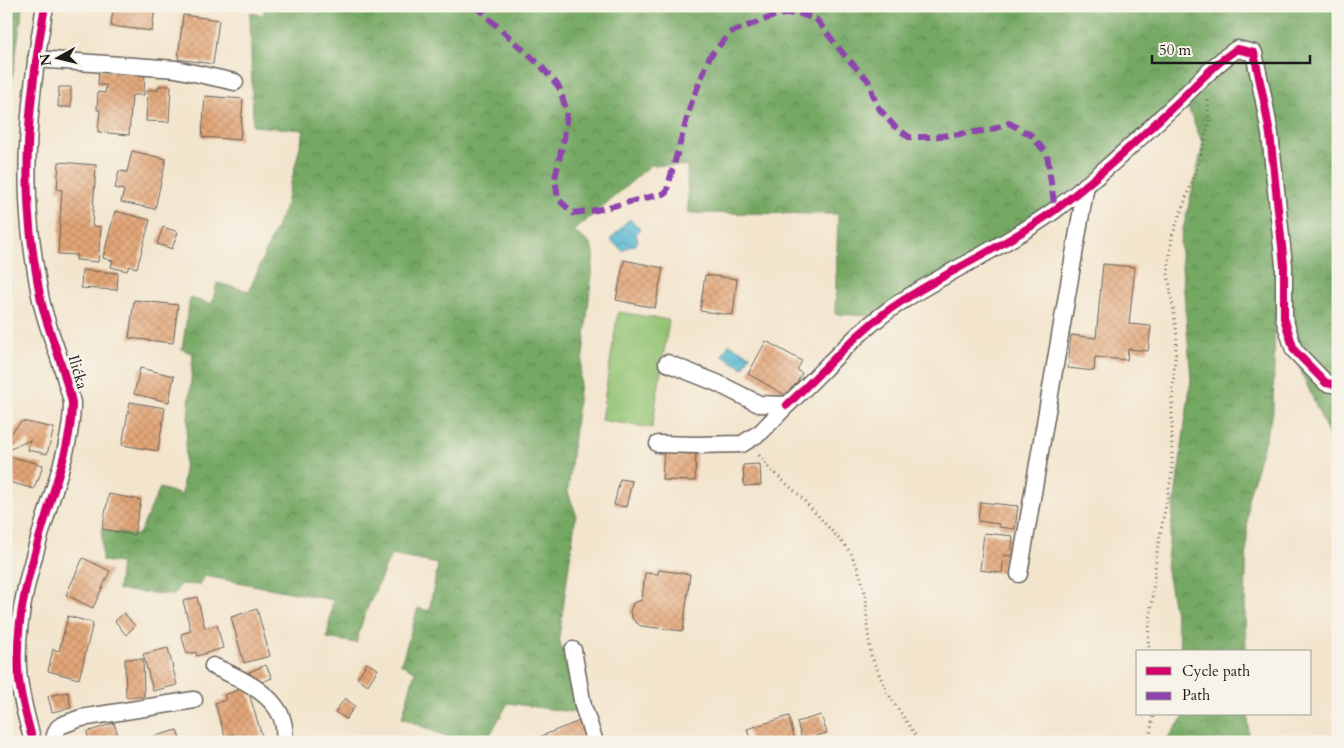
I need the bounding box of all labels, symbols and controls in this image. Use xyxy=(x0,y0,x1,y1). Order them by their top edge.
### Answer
north arrow xyxy=(32,32,82,82)
scale bar xyxy=(1152,32,1309,64)
text: 50 m xyxy=(1159,40,1191,60)
text: N xyxy=(35,52,56,67)
street label: Ilićka xyxy=(64,353,93,392)
legend xyxy=(1136,650,1312,716)
text: Cycle path xyxy=(1182,661,1251,681)
text: Path xyxy=(1182,685,1211,705)

